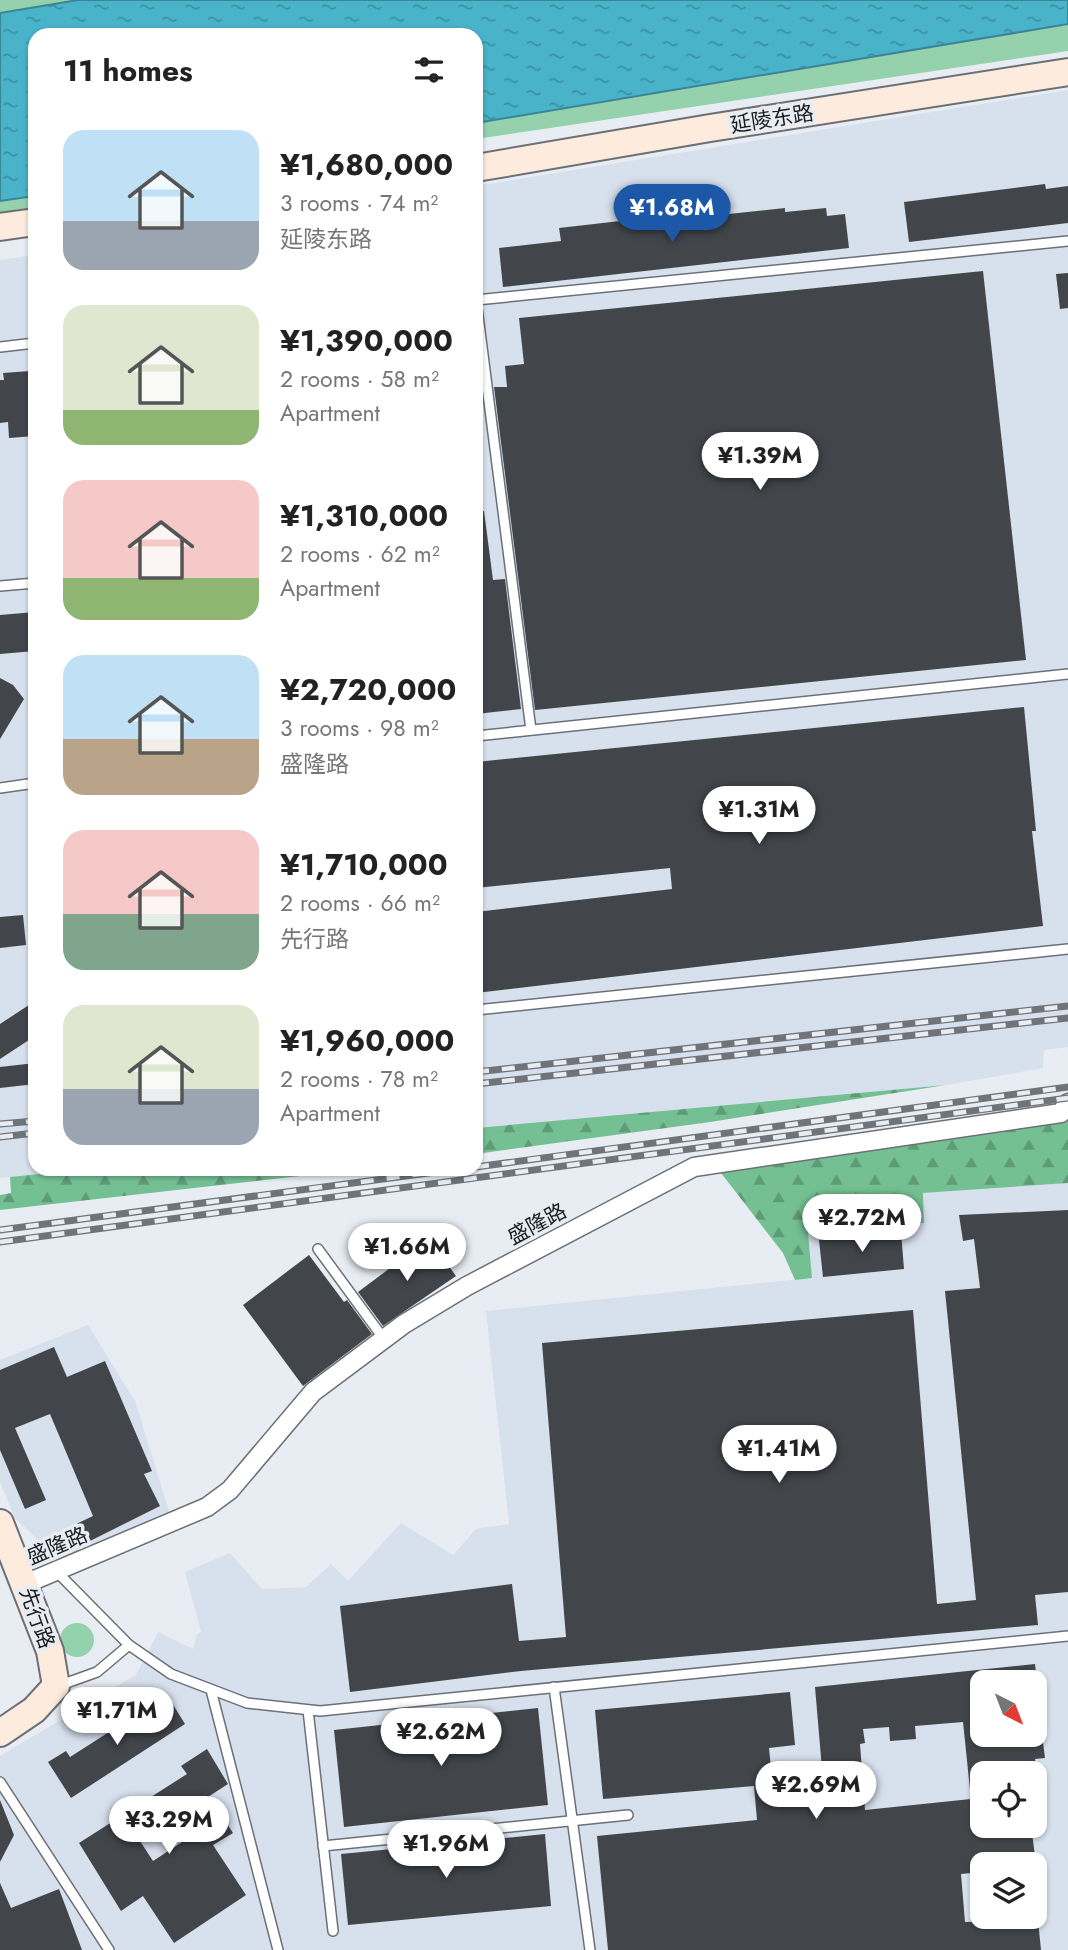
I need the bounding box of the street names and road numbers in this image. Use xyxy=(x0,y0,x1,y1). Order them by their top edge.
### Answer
street label: 延陵东路 xyxy=(728,98,816,140)
street label: 盛隆路 xyxy=(502,1196,572,1252)
street label: 盛隆路 xyxy=(22,1520,92,1572)
street label: 先行路 xyxy=(12,1583,62,1653)

